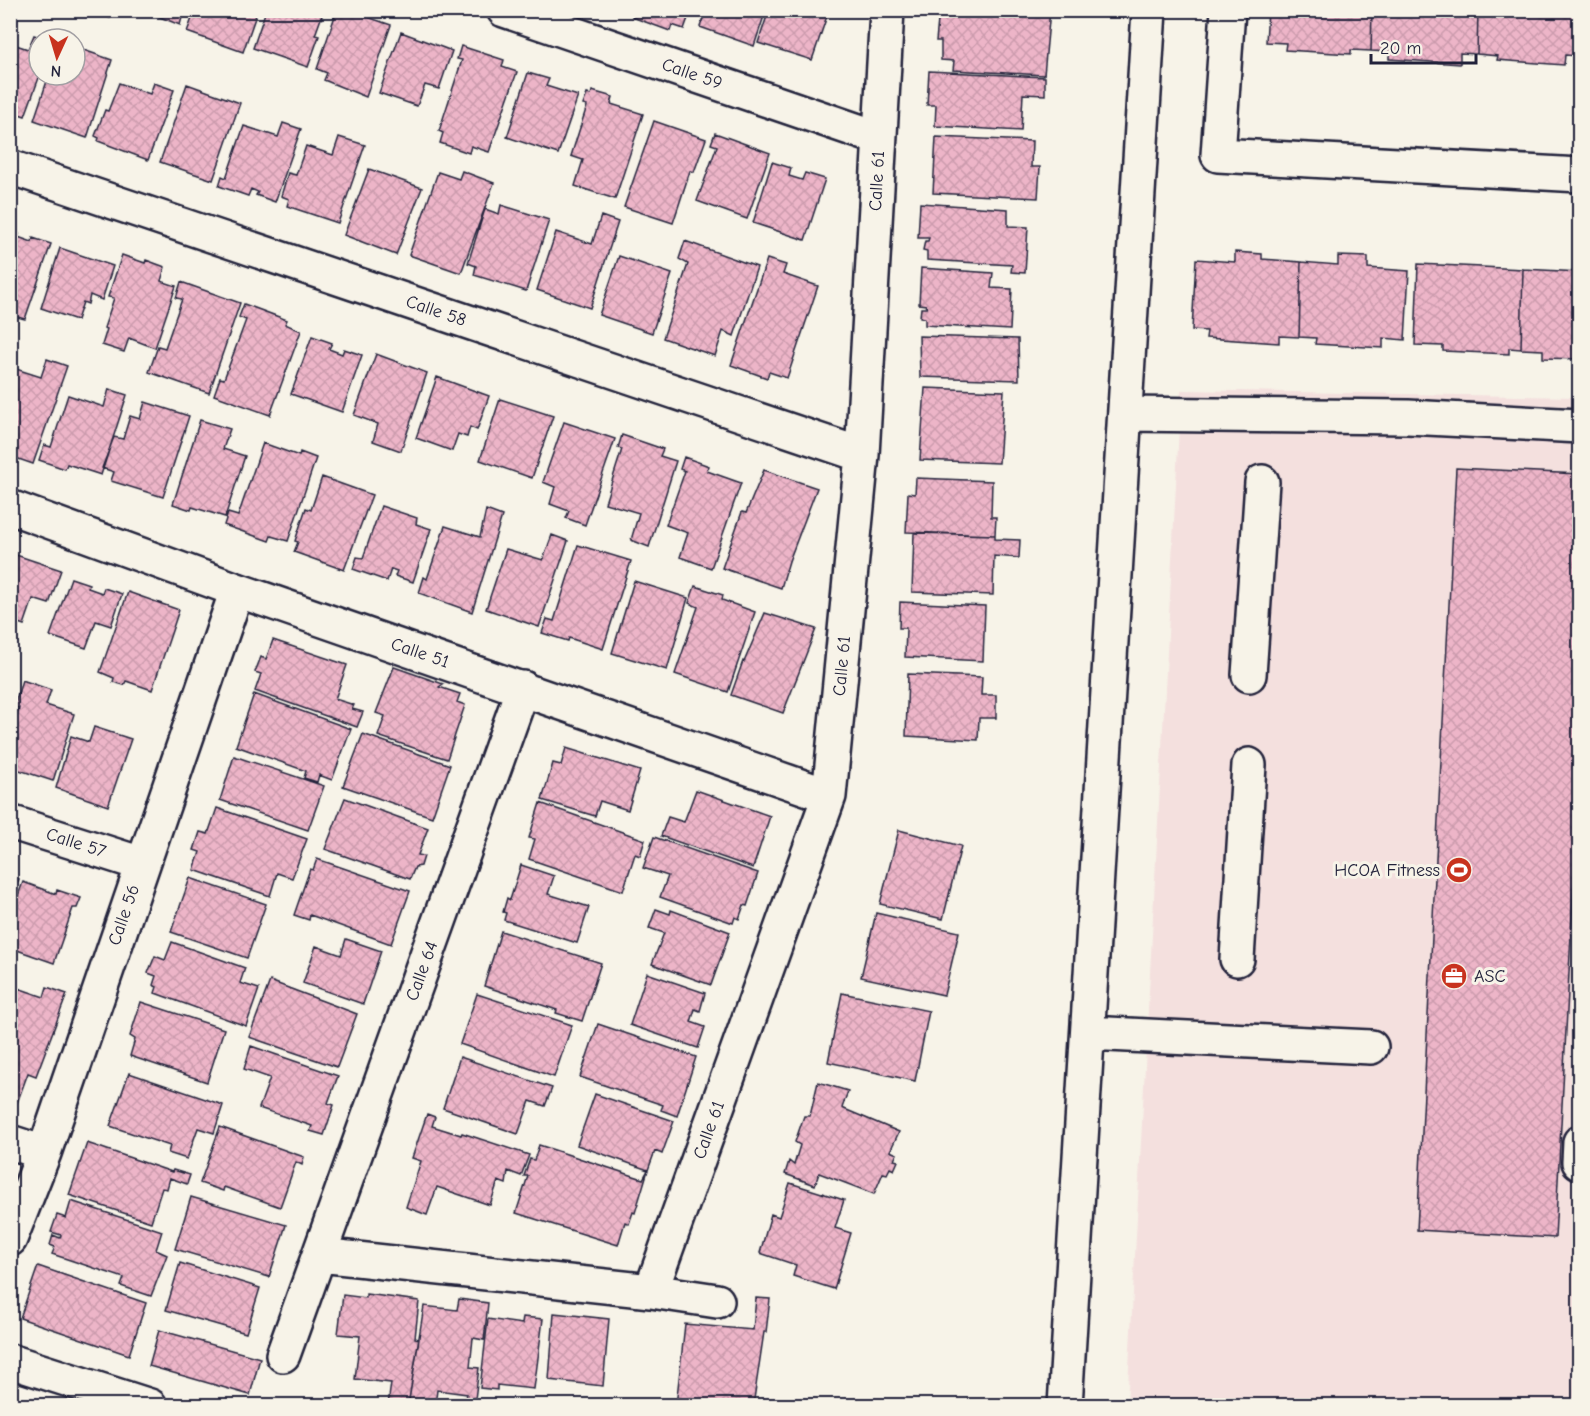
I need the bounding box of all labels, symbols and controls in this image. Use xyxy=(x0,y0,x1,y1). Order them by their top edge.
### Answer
north arrow xyxy=(27,27,87,87)
scale bar xyxy=(1371,27,1476,65)
text: 20 m xyxy=(1380,38,1421,59)
street label: Calle 59 xyxy=(659,54,725,94)
text: N xyxy=(50,62,62,80)
street label: Calle 61 xyxy=(865,150,889,212)
street label: Calle 58 xyxy=(403,291,469,331)
street label: Calle 51 xyxy=(388,633,452,673)
street label: Calle 61 xyxy=(829,635,855,697)
street label: Calle 57 xyxy=(43,824,109,863)
sports icon: HCOA Fitness xyxy=(1444,855,1474,885)
place label: HCOA Fitness xyxy=(1334,860,1440,881)
street label: Calle 56 xyxy=(104,882,144,948)
street label: Calle 64 xyxy=(402,938,442,1004)
office icon: ASC xyxy=(1439,961,1469,991)
place label: ASC xyxy=(1474,966,1505,987)
street label: Calle 61 xyxy=(689,1098,729,1162)

